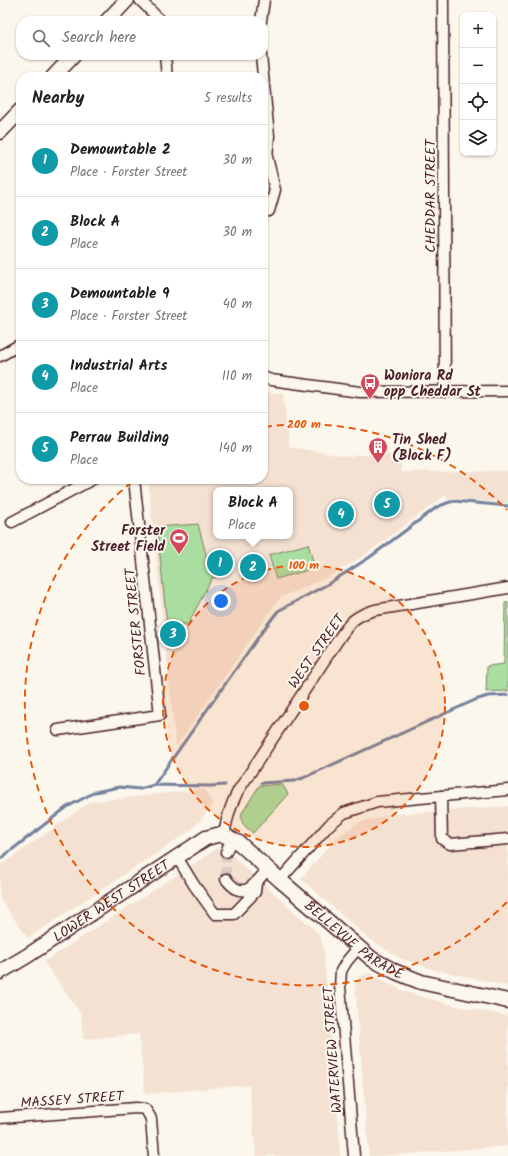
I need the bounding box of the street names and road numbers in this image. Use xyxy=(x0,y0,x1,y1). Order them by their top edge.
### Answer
street label: CHEDDAR STREET xyxy=(420,138,442,253)
street label: FORSTER STREET xyxy=(119,566,153,677)
street label: WEST STREET xyxy=(283,609,352,693)
street label: LOWER WEST STREET xyxy=(49,854,176,948)
street label: BELLEVUE PARADE xyxy=(299,895,407,986)
street label: WATERVIEW STREET xyxy=(317,984,348,1114)
street label: MASSEY STREET xyxy=(20,1085,126,1115)

